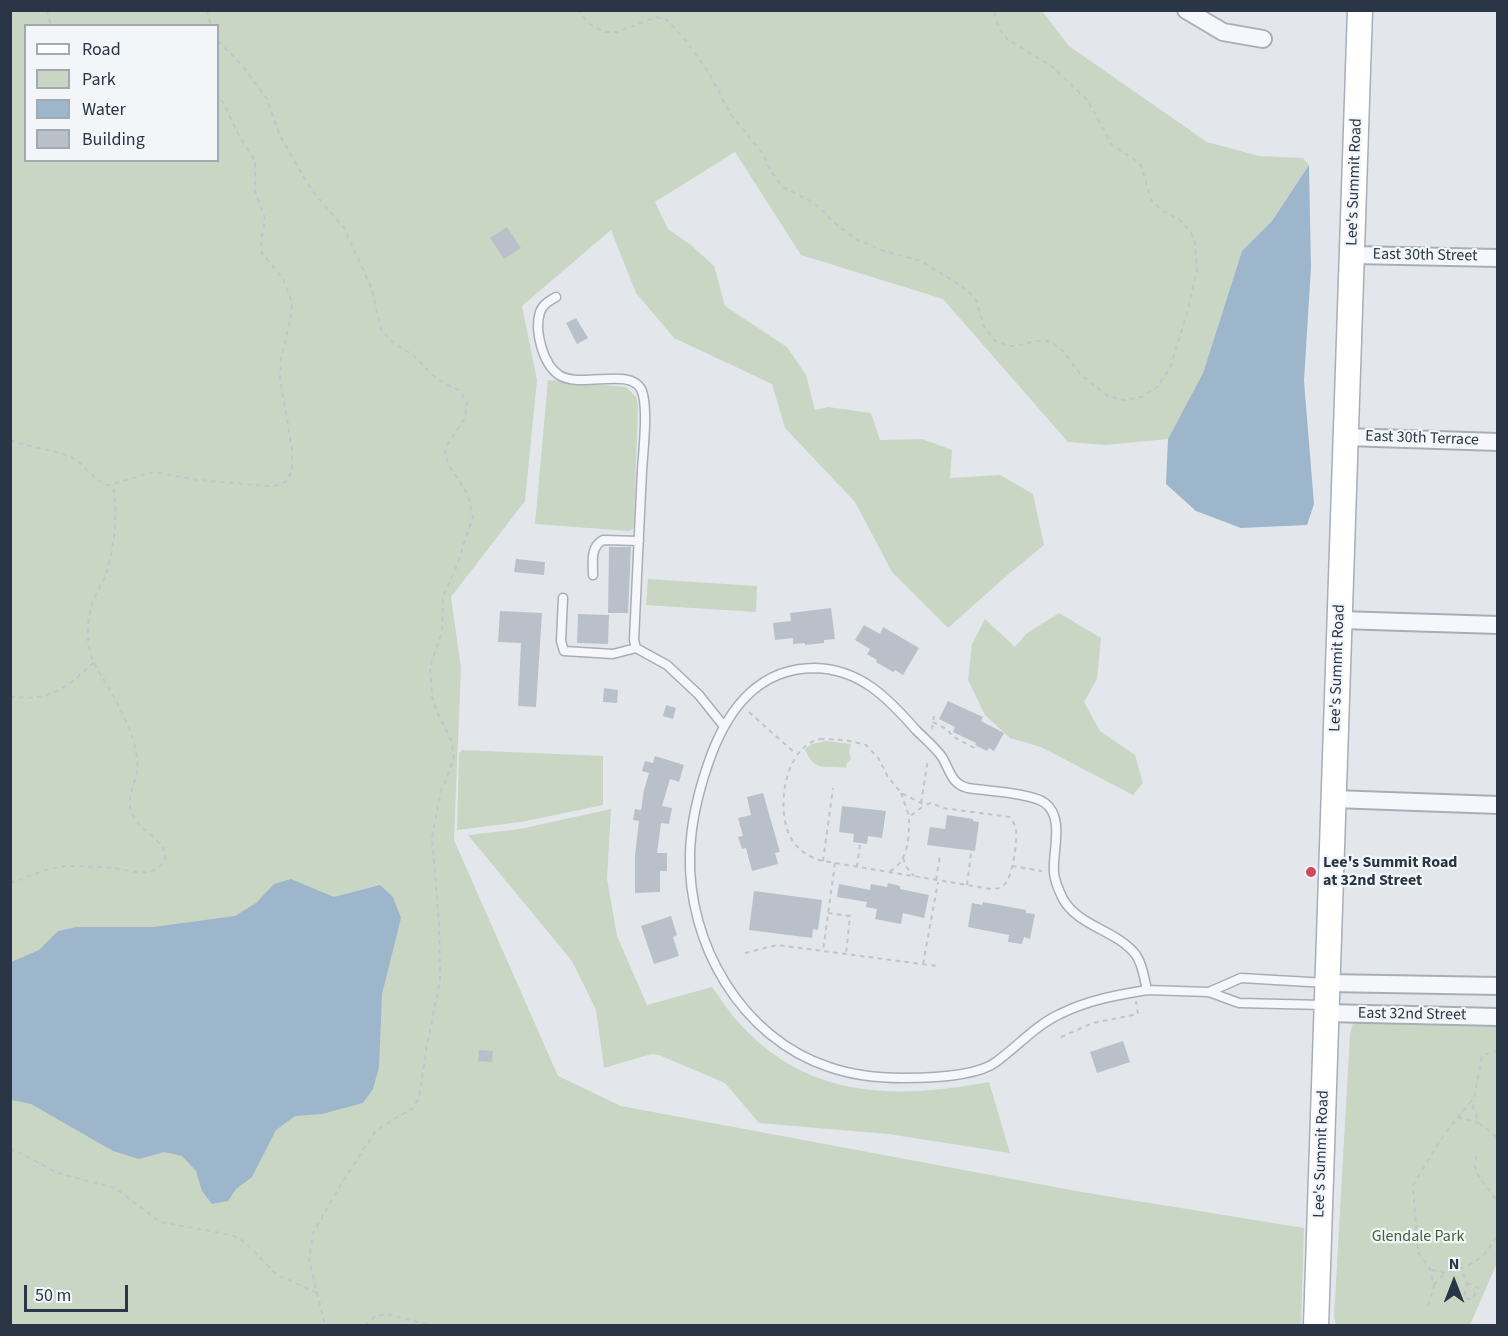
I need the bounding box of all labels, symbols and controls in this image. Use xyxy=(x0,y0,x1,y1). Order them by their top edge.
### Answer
legend xyxy=(24,24,219,162)
text: Road xyxy=(82,37,121,62)
text: Park xyxy=(82,67,116,92)
text: Water xyxy=(82,97,126,122)
street label: Lee's Summit Road xyxy=(1343,118,1367,246)
text: Building xyxy=(82,127,145,152)
street label: East 30th Street xyxy=(1372,245,1478,267)
street label: East 30th Terrace xyxy=(1365,427,1479,451)
street label: Lee's Summit Road xyxy=(1326,604,1350,732)
place label: Lee's Summit Road at 32nd Street xyxy=(1323,853,1458,891)
marker: Lee's Summit Road at 32nd Street xyxy=(1304,865,1318,879)
street label: East 32nd Street xyxy=(1358,1004,1466,1026)
street label: Lee's Summit Road xyxy=(1310,1090,1334,1218)
park label: Glendale Park xyxy=(1372,1227,1464,1247)
north arrow xyxy=(1424,1252,1484,1312)
text: N xyxy=(1449,1253,1459,1275)
scale bar xyxy=(27,1273,130,1311)
text: 50 m xyxy=(35,1283,71,1308)

